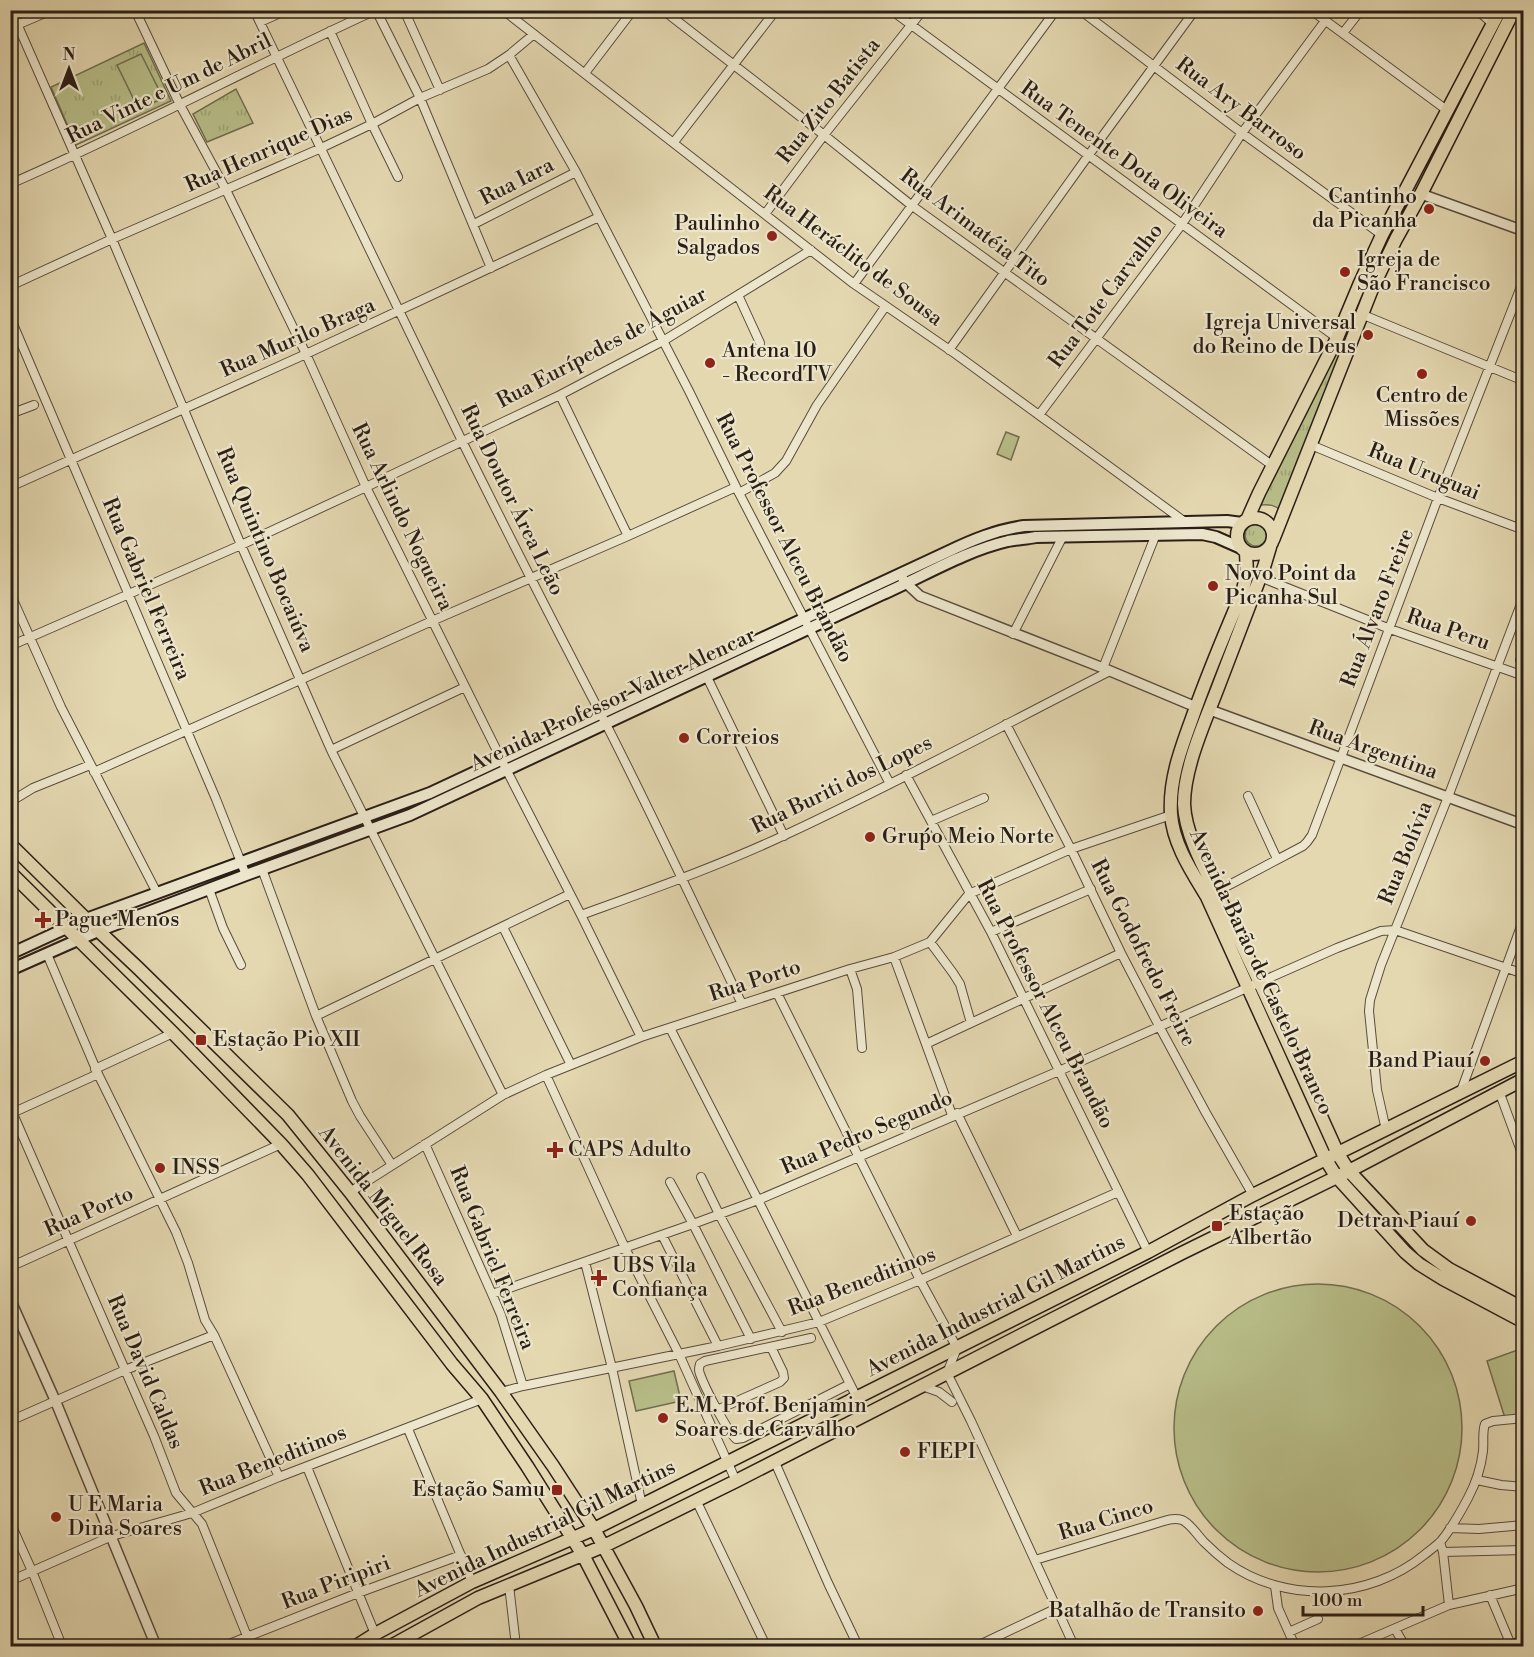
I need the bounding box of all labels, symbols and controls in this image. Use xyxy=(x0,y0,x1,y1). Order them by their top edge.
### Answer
street label: Rua Vinte e Um de Abril xyxy=(62,28,276,150)
street label: Rua Zito Batista xyxy=(772,33,886,169)
north arrow xyxy=(39,39,99,99)
text: N xyxy=(63,45,76,65)
street label: Rua Ary Barroso xyxy=(1171,51,1311,167)
street label: Rua Tenente Dota Oliveira xyxy=(1015,76,1233,244)
street label: Rua Henrique Dias xyxy=(181,101,357,199)
street label: Rua Iara xyxy=(476,152,559,212)
street label: Rua Arimatéia Tito xyxy=(895,163,1055,293)
street label: Rua Heráclito de Sousa xyxy=(758,180,948,332)
place label: Cantinho da Picanha xyxy=(1312,184,1417,234)
marker: Cantinho da Picanha xyxy=(1422,202,1436,216)
place label: Paulinho Salgados xyxy=(674,211,760,261)
street label: Rua Tote Carvalho xyxy=(1043,218,1169,374)
marker: Paulinho Salgados xyxy=(765,229,779,243)
place label: Igreja de São Francisco xyxy=(1357,247,1491,297)
marker: Igreja de São Francisco xyxy=(1338,265,1352,279)
street label: Rua Eurípedes de Aguiar xyxy=(492,281,712,415)
street label: Rua Murilo Braga xyxy=(217,292,380,384)
place label: Igreja Universal do Reino de Deus xyxy=(1192,310,1356,360)
marker: Igreja Universal do Reino de Deus xyxy=(1361,328,1375,342)
place label: Antena 10 - RecordTV xyxy=(721,338,833,388)
marker: Antena 10 - RecordTV xyxy=(703,356,717,370)
marker: Centro de Missões xyxy=(1415,367,1429,381)
place label: Centro de Missões xyxy=(1376,383,1468,433)
street label: Rua Doutor Área Leão xyxy=(454,399,571,600)
street label: Rua Professor Alceu Brandão xyxy=(710,409,858,667)
street label: Rua Arlindo Nogueira xyxy=(345,419,459,615)
street label: Rua Uruguai xyxy=(1364,438,1484,506)
street label: Rua Quintino Bocaiúva xyxy=(210,444,320,657)
street label: Rua Gabriel Ferreira xyxy=(96,494,196,684)
street label: Rua Álvaro Freire xyxy=(1334,524,1420,691)
place label: Novo Point da Picanha Sul xyxy=(1225,561,1357,611)
marker: Novo Point da Picanha Sul xyxy=(1206,579,1220,593)
street label: Rua Peru xyxy=(1403,604,1493,656)
street label: Avenida Professor Valter Alencar xyxy=(465,622,760,778)
street label: Rua Argentina xyxy=(1305,715,1442,786)
place label: Correios xyxy=(696,725,779,751)
street label: Rua Buriti dos Lopes xyxy=(747,730,937,840)
marker: Correios xyxy=(677,731,691,745)
street label: Rua Bolívia xyxy=(1373,797,1439,908)
place label: Gruṕo Meio Norte xyxy=(882,824,1054,850)
street label: Avenida Barão de Castelo Branco xyxy=(1183,824,1339,1119)
marker: Gruṕo Meio Norte xyxy=(863,830,877,844)
street label: Rua Godofredo Freire xyxy=(1084,855,1202,1051)
street label: Rua Professor Alceu Brandão xyxy=(971,875,1119,1133)
place label: Pague Menos xyxy=(55,907,179,933)
marker: Pague Menos xyxy=(36,913,50,927)
street label: Rua Porto xyxy=(706,954,804,1008)
place label: Estação Pio XII xyxy=(213,1027,360,1053)
marker: Estação Pio XII xyxy=(194,1033,208,1047)
place label: Band Piauí xyxy=(1367,1048,1474,1074)
marker: Band Piauí xyxy=(1478,1054,1492,1068)
street label: Rua Pedro Segundo xyxy=(777,1085,957,1181)
street label: Avenida Miguel Rosa xyxy=(312,1120,454,1291)
place label: CAPS Adulto xyxy=(568,1137,691,1163)
marker: CAPS Adulto xyxy=(546,1141,564,1159)
place label: INSS xyxy=(172,1155,220,1181)
marker: INSS xyxy=(153,1161,167,1175)
street label: Rua Gabriel Ferreira xyxy=(443,1162,541,1354)
street label: Rua Porto xyxy=(40,1181,138,1243)
place label: Estação Albertão xyxy=(1228,1201,1312,1251)
place label: Detran Piauí xyxy=(1337,1208,1460,1234)
marker: Detran Piauí xyxy=(1464,1214,1478,1228)
marker: Estação Albertão xyxy=(1210,1219,1224,1233)
street label: Avenida Industrial Gil Martins xyxy=(861,1229,1130,1383)
street label: Rua Beneditinos xyxy=(784,1242,940,1322)
place label: UBS Vila Confiança xyxy=(612,1253,708,1303)
marker: UBS Vila Confiança xyxy=(590,1269,608,1287)
street label: Rua David Caldas xyxy=(101,1291,189,1453)
place label: E.M. Prof. Benjamin Soares de Carvalho xyxy=(675,1393,867,1443)
marker: E.M. Prof. Benjamin Soares de Carvalho xyxy=(656,1411,670,1425)
street label: Rua Beneditinos xyxy=(196,1420,350,1502)
place label: FIEPI xyxy=(917,1439,976,1465)
marker: FIEPI xyxy=(898,1445,912,1459)
street label: Avenida Industrial Gil Martins xyxy=(409,1454,680,1604)
place label: Estação Samu xyxy=(412,1477,545,1503)
marker: Estação Samu xyxy=(550,1483,564,1497)
place label: U E Maria Dina Soares xyxy=(68,1492,182,1542)
street label: Rua Cinco xyxy=(1055,1493,1157,1547)
marker: U E Maria Dina Soares xyxy=(49,1510,63,1524)
street label: Rua Piripiri xyxy=(278,1550,394,1616)
scale bar xyxy=(1303,1579,1423,1617)
text: 100 m xyxy=(1312,1589,1363,1612)
place label: Batalhão de Transito xyxy=(1048,1598,1246,1624)
marker: Batalhão de Transito xyxy=(1251,1604,1265,1618)

